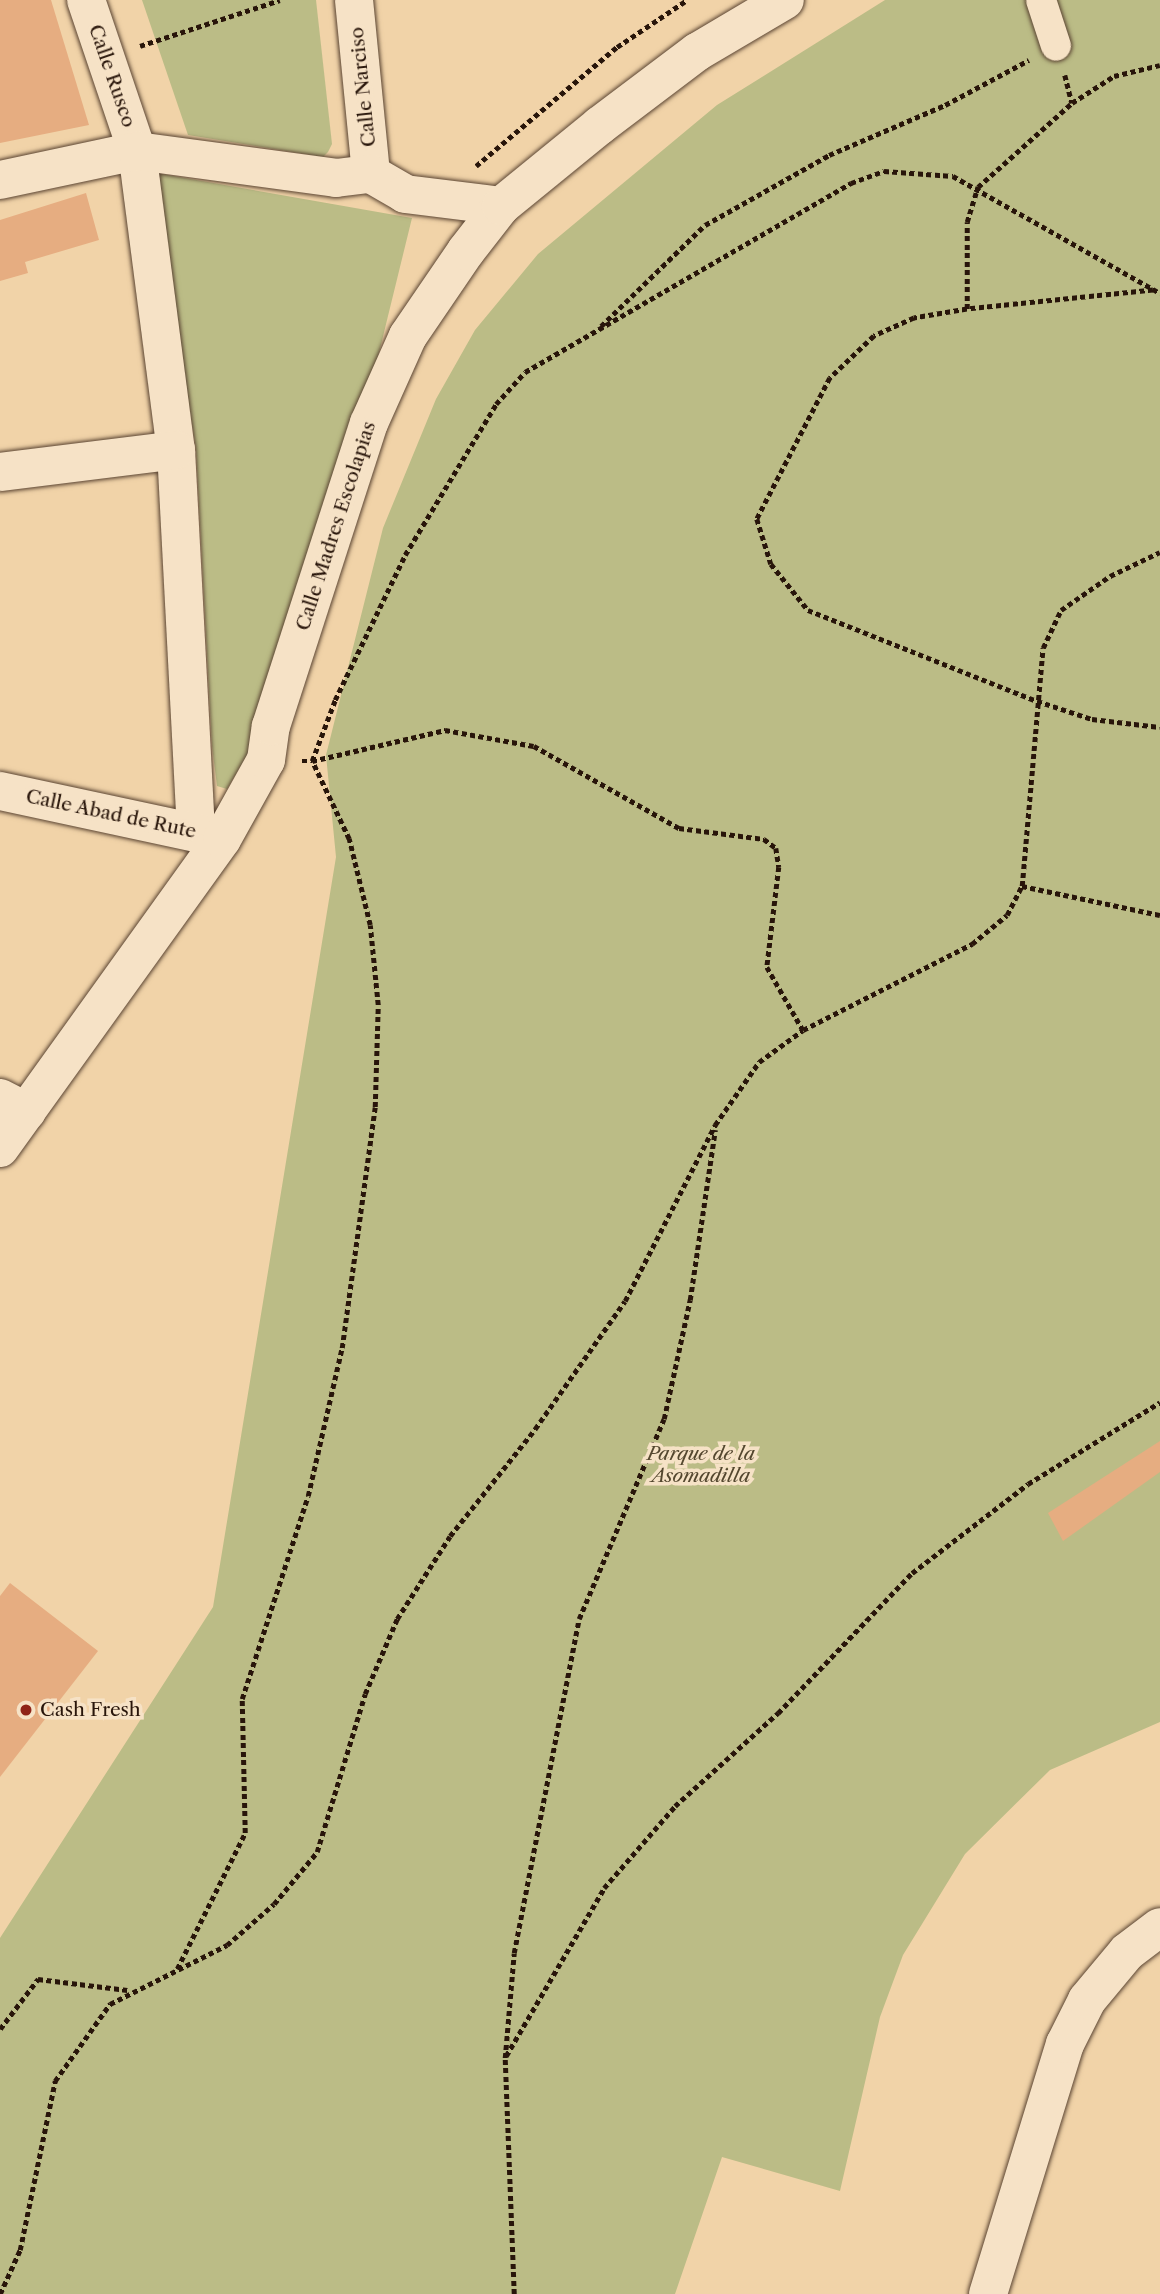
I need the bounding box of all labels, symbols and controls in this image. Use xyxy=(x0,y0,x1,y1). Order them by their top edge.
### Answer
street label: Calle Rusco xyxy=(84,22,140,130)
street label: Calle Narciso xyxy=(345,26,381,148)
street label: Calle Madres Escolapias xyxy=(291,419,381,633)
street label: Calle Abad de Rute xyxy=(23,785,199,843)
park label: Parque de la Asomadilla xyxy=(647,1443,755,1487)
place label: Cash Fresh xyxy=(40,1699,141,1721)
marker: Cash Fresh xyxy=(18,1702,34,1718)

